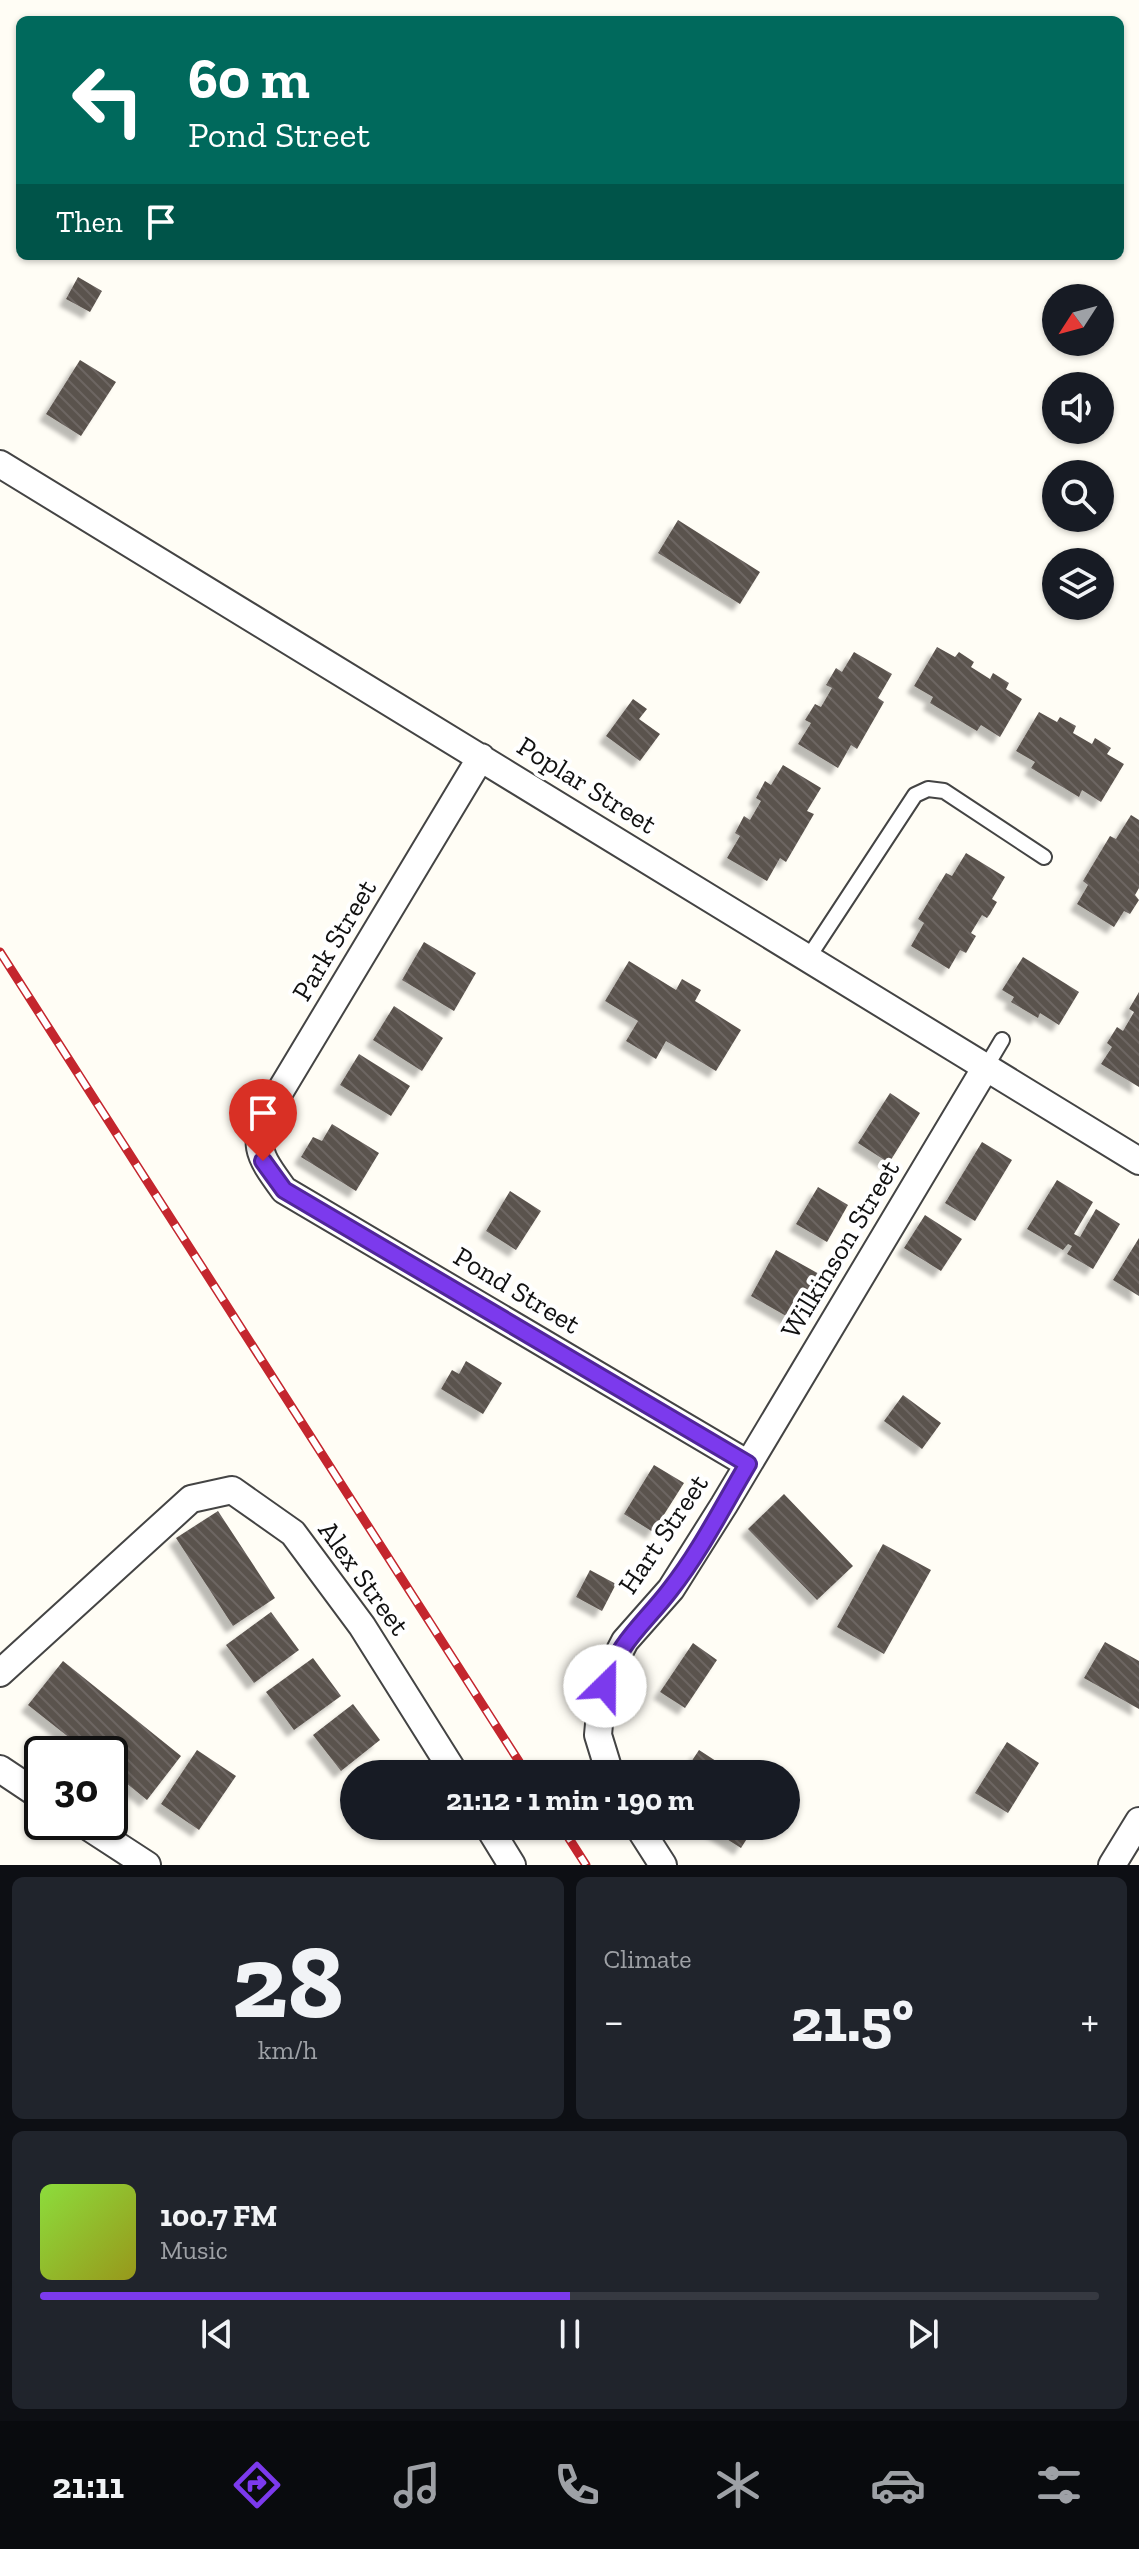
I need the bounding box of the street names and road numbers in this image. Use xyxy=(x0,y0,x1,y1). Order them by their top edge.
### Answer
street label: Poplar Street xyxy=(511,729,663,841)
street label: Park Street xyxy=(285,873,383,1007)
street label: Wilkinson Street xyxy=(774,1153,907,1344)
street label: Pond Street xyxy=(448,1239,587,1341)
street label: Hart Street xyxy=(611,1468,715,1600)
street label: Alex Street xyxy=(312,1514,417,1642)

